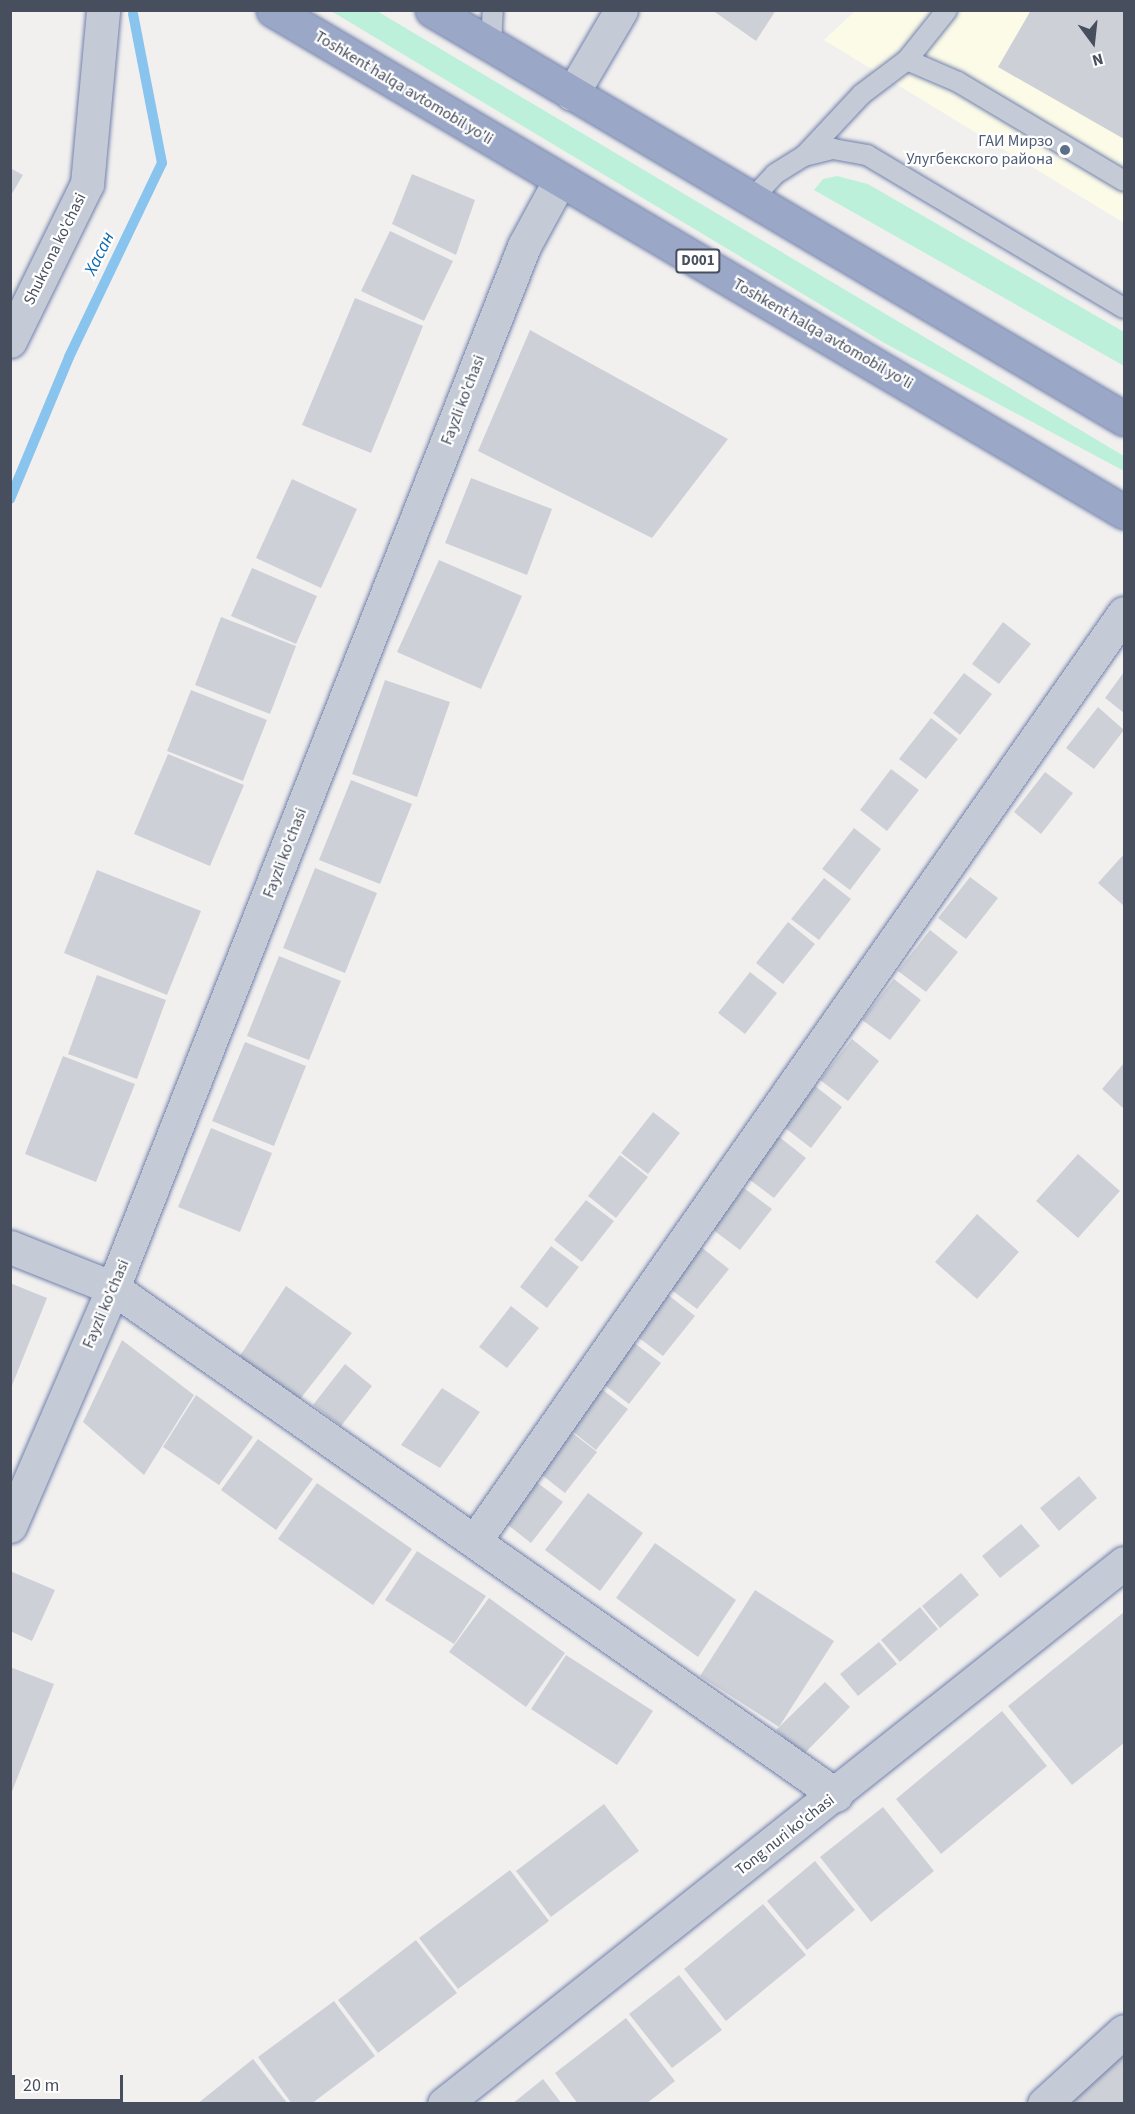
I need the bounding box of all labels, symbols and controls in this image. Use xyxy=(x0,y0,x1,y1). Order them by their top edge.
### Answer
north arrow xyxy=(1063,12,1123,72)
street label: Toshkent halqa avtomobil yo'li xyxy=(311,27,497,149)
text: N xyxy=(1090,47,1106,71)
place label: ГАИ Мирзо Улугбекского района xyxy=(906,131,1053,169)
marker: ГАИ Мирзо Улугбекского района xyxy=(1058,143,1072,157)
street label: Shukrona ko'chasi xyxy=(20,190,90,308)
water label: Хасан xyxy=(80,229,120,279)
road number: D001 xyxy=(674,249,722,273)
street label: Toshkent halqa avtomobil yo'li xyxy=(730,275,916,393)
street label: Fayzli ko'chasi xyxy=(437,352,489,448)
street label: Fayzli ko'chasi xyxy=(259,805,311,901)
street label: Fayzli ko'chasi xyxy=(79,1257,133,1351)
street label: Tong nuri ko'chasi xyxy=(732,1790,838,1880)
scale bar xyxy=(15,2063,126,2101)
text: 20 m xyxy=(23,2073,59,2098)

